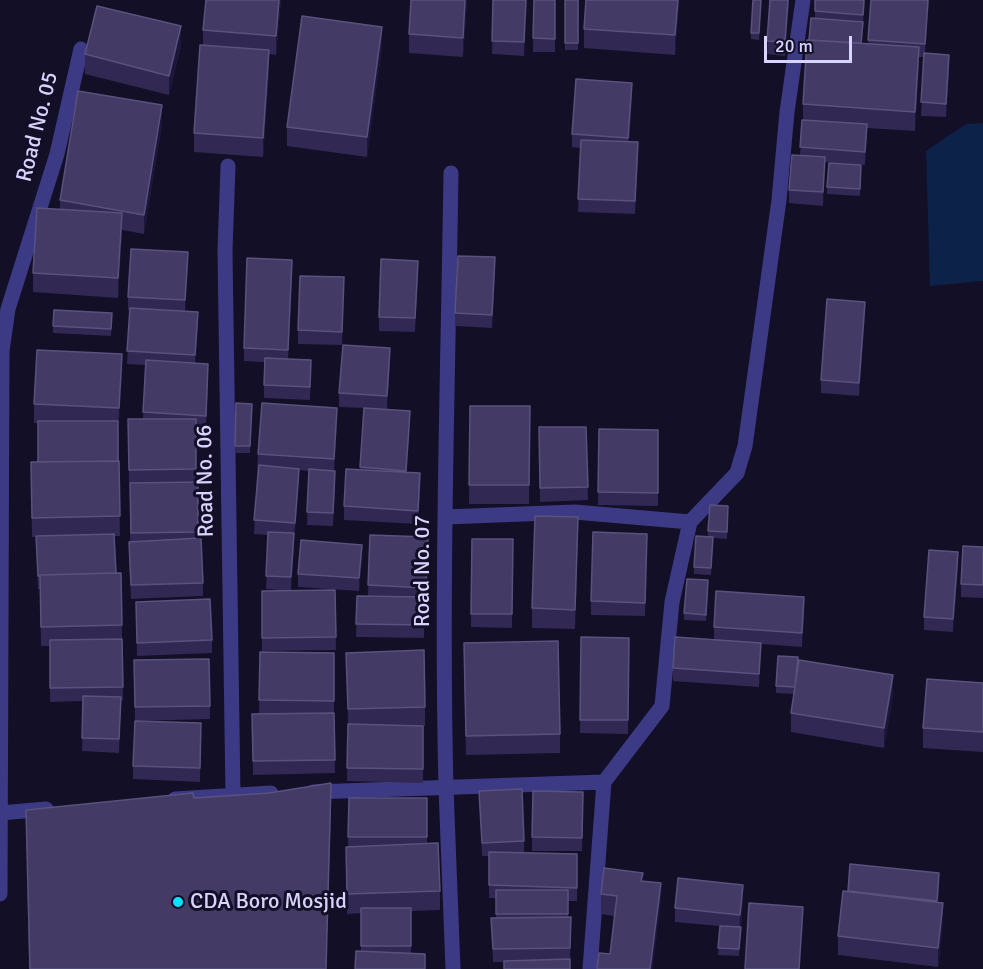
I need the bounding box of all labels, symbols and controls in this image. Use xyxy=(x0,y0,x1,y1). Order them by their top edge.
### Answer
scale bar xyxy=(767,24,856,62)
text: 20 m xyxy=(775,35,813,57)
street label: Road No. 05 xyxy=(12,69,64,185)
street label: Road No. 06 xyxy=(192,425,220,537)
street label: Road No. 07 xyxy=(410,515,436,627)
place label: CDA Boro Mosjid xyxy=(190,889,347,915)
marker: CDA Boro Mosjid xyxy=(171,895,185,909)

